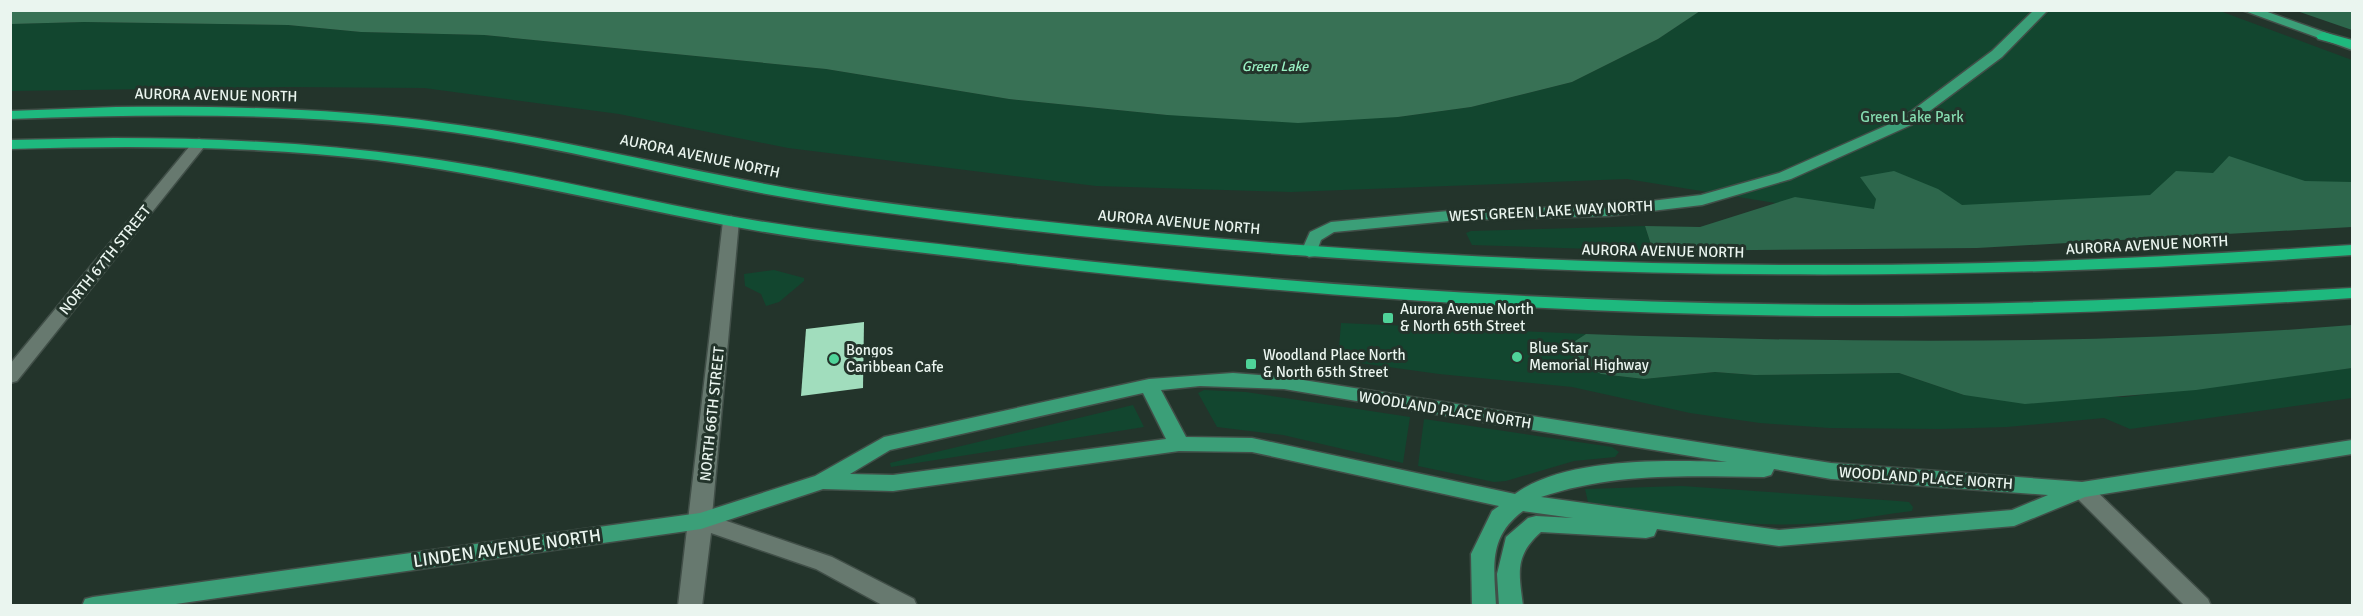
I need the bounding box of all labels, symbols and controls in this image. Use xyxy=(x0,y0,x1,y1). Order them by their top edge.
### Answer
water label: Green Lake xyxy=(1242,58,1309,75)
street label: AURORA AVENUE NORTH xyxy=(134,85,298,105)
park label: Green Lake Park xyxy=(1860,108,1964,126)
street label: AURORA AVENUE NORTH xyxy=(618,130,782,182)
street label: WEST GREEN LAKE WAY NORTH xyxy=(1448,197,1654,225)
street label: NORTH 67TH STREET xyxy=(55,201,155,318)
street label: AURORA AVENUE NORTH xyxy=(1097,206,1261,238)
street label: AURORA AVENUE NORTH xyxy=(2065,232,2229,258)
street label: AURORA AVENUE NORTH xyxy=(1581,241,1745,261)
place label: Aurora Avenue North & North 65th Street xyxy=(1400,300,1534,335)
marker: Aurora Avenue North & North 65th Street xyxy=(1381,311,1395,325)
place label: Blue Star Memorial Highway xyxy=(1529,339,1649,374)
place label: Bongos Caribbean Cafe xyxy=(846,341,944,376)
street label: NORTH 66TH STREET xyxy=(696,345,728,482)
place label: Woodland Place North & North 65th Street xyxy=(1263,346,1406,381)
marker: Blue Star Memorial Highway xyxy=(1510,350,1524,364)
marker: Bongos Caribbean Cafe xyxy=(827,352,841,366)
marker: Woodland Place North & North 65th Street xyxy=(1244,357,1258,371)
street label: WOODLAND PLACE NORTH xyxy=(1357,387,1533,433)
street label: WOODLAND PLACE NORTH xyxy=(1838,463,2014,493)
street label: LINDEN AVENUE NORTH xyxy=(412,524,602,572)

